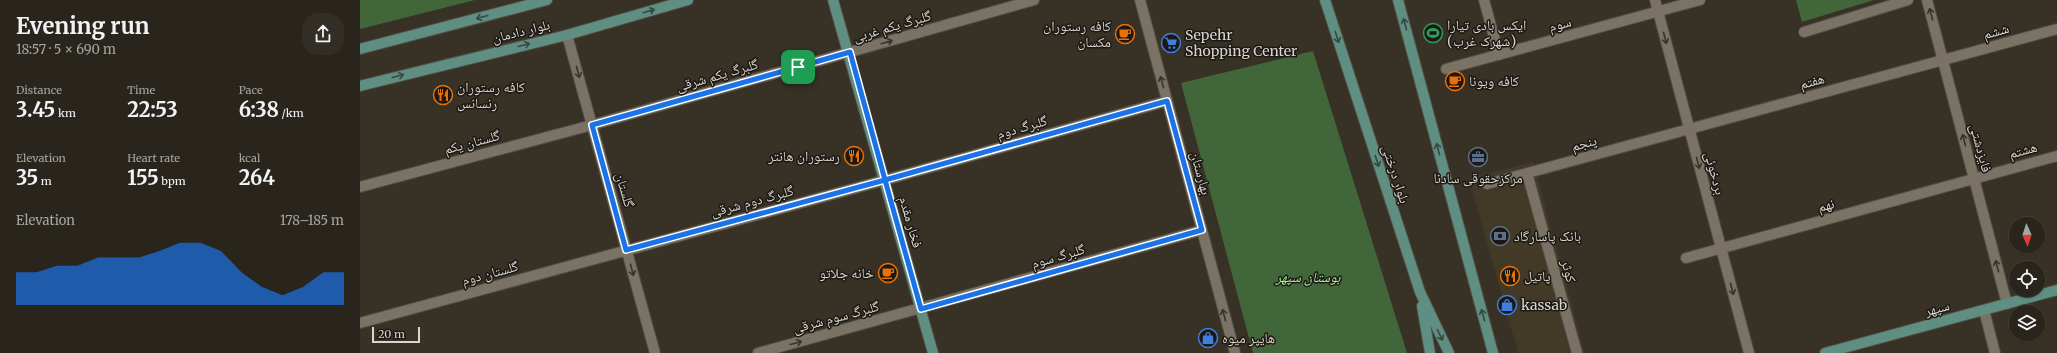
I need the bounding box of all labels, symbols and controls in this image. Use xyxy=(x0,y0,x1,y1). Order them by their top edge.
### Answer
street label: گلبرگ یکم غربی xyxy=(851,6,934,47)
one-way arrow xyxy=(643,7,656,14)
one-way arrow xyxy=(1927,8,1934,21)
text: Evening run xyxy=(16,12,150,40)
street label: سوم xyxy=(1547,12,1574,37)
button: share xyxy=(302,13,344,55)
one-way arrow xyxy=(476,14,489,21)
street label: بلوار دادمان xyxy=(490,15,552,47)
place label: ایکس بادی تیارا (شهرک غرب) xyxy=(1447,16,1526,50)
place label: کافه رستوران مکسان xyxy=(1043,17,1111,51)
one-way arrow xyxy=(1400,17,1408,30)
street label: ششم xyxy=(1981,19,2011,44)
sports icon: ایکس بادی تیارا (شهرک غرب) xyxy=(1422,22,1444,44)
cafe icon: کافه رستوران مکسان xyxy=(1114,23,1136,45)
place label: Sepehr Shopping Center xyxy=(1185,26,1297,60)
one-way arrow xyxy=(1334,30,1341,43)
one-way arrow xyxy=(1661,31,1669,44)
supermarket icon: Sepehr Shopping Center xyxy=(1160,32,1182,54)
one-way arrow xyxy=(880,38,893,45)
text: 18:57 · 5 × 690 m xyxy=(16,41,116,58)
one-way arrow xyxy=(517,41,530,49)
pin xyxy=(781,50,815,84)
street label: گلبرگ یکم شرقی xyxy=(674,55,761,96)
icon: arrive xyxy=(787,56,809,78)
one-way arrow xyxy=(574,65,582,78)
street label: هفتم xyxy=(1798,69,1827,94)
cafe icon: کافه ویونا xyxy=(1444,70,1466,92)
one-way arrow xyxy=(391,72,404,80)
place label: کافه ویونا xyxy=(1469,72,1519,90)
one-way arrow xyxy=(1158,75,1165,88)
place label: كافه رستوران رنسانس xyxy=(457,78,525,112)
text: Distance xyxy=(16,83,62,97)
text: Time xyxy=(127,83,155,97)
text: Pace xyxy=(239,83,263,97)
restaurant icon: كافه رستوران رنسانس xyxy=(432,84,454,106)
text: 3.45 xyxy=(16,97,55,122)
text: 22:53 xyxy=(127,97,178,122)
text: 6:38 xyxy=(239,97,279,122)
text: km xyxy=(55,106,76,120)
text: /km xyxy=(279,106,304,120)
street label: گلبرگ دوم xyxy=(995,111,1050,144)
street label: فایزدشتی xyxy=(1966,122,1996,174)
street label: گلستان یکم xyxy=(442,126,502,159)
street label: پنجم xyxy=(1569,131,1599,156)
one-way arrow xyxy=(1960,134,1967,147)
street label: هشتم xyxy=(2007,138,2040,163)
street label: بلوار درختی xyxy=(1378,142,1414,206)
one-way arrow xyxy=(1434,143,1441,156)
restaurant icon: رستوران هانتر xyxy=(843,145,865,167)
office icon: مرکزحقوقی سادنا xyxy=(1467,146,1489,168)
place label: رستوران هانتر xyxy=(767,147,840,165)
street label: بهارستان xyxy=(1187,149,1215,197)
street label: بردخوئی xyxy=(1701,149,1729,197)
text: Elevation xyxy=(16,151,66,165)
text: Heart rate xyxy=(127,151,180,165)
text: kcal xyxy=(239,151,260,165)
one-way arrow xyxy=(1374,154,1381,167)
one-way arrow xyxy=(1695,157,1702,170)
text: 35 xyxy=(16,165,38,190)
text: 155 xyxy=(127,165,159,190)
text: 264 xyxy=(239,165,275,190)
place label: مرکزحقوقی سادنا xyxy=(1433,169,1523,187)
street label: گلستان xyxy=(611,171,639,210)
text: m xyxy=(38,174,52,188)
text: bpm xyxy=(159,174,186,188)
street label: گلبرگ دوم شرقی xyxy=(708,181,796,222)
street label: فخار مقدم xyxy=(894,194,927,250)
street label: نهم xyxy=(1816,194,1837,217)
text: Elevation xyxy=(16,212,75,229)
text: 178–185 m xyxy=(280,212,344,229)
north arrow xyxy=(2009,217,2045,253)
map controls xyxy=(2009,217,2045,341)
bank icon: بانک پاسارگاد xyxy=(1489,225,1511,247)
place label: بانک پاسارگاد xyxy=(1514,227,1581,245)
street label: گلبرگ سوم xyxy=(1029,240,1087,273)
street label: گلستان دوم xyxy=(460,257,521,290)
street label: کوثر xyxy=(1557,257,1581,285)
one-way arrow xyxy=(1993,260,2000,273)
button: locate xyxy=(2009,261,2045,297)
cafe icon: خانه جلاتو xyxy=(877,262,899,284)
one-way arrow xyxy=(629,263,636,276)
place label: خانه جلاتو xyxy=(819,264,874,282)
restaurant icon: پاتیل xyxy=(1499,265,1521,287)
place label: پاتیل xyxy=(1524,267,1551,285)
park label: بوستان سپهر xyxy=(1275,268,1341,286)
one-way arrow xyxy=(1728,282,1736,295)
shop icon: kassab xyxy=(1496,294,1518,316)
place label: kassab xyxy=(1521,296,1567,314)
street label: سپهر xyxy=(1922,296,1952,320)
street label: گلبرگ سوم شرقی xyxy=(791,297,882,338)
button: layers xyxy=(2009,305,2045,341)
one-way arrow xyxy=(1220,309,1228,322)
one-way arrow xyxy=(1478,309,1486,322)
scale bar xyxy=(372,325,420,344)
text: 20 m xyxy=(378,327,405,341)
shop icon: هايپر ميوه xyxy=(1197,327,1219,349)
place label: هايپر ميوه xyxy=(1222,329,1275,347)
one-way arrow xyxy=(1437,329,1444,341)
one-way arrow xyxy=(789,339,802,346)

